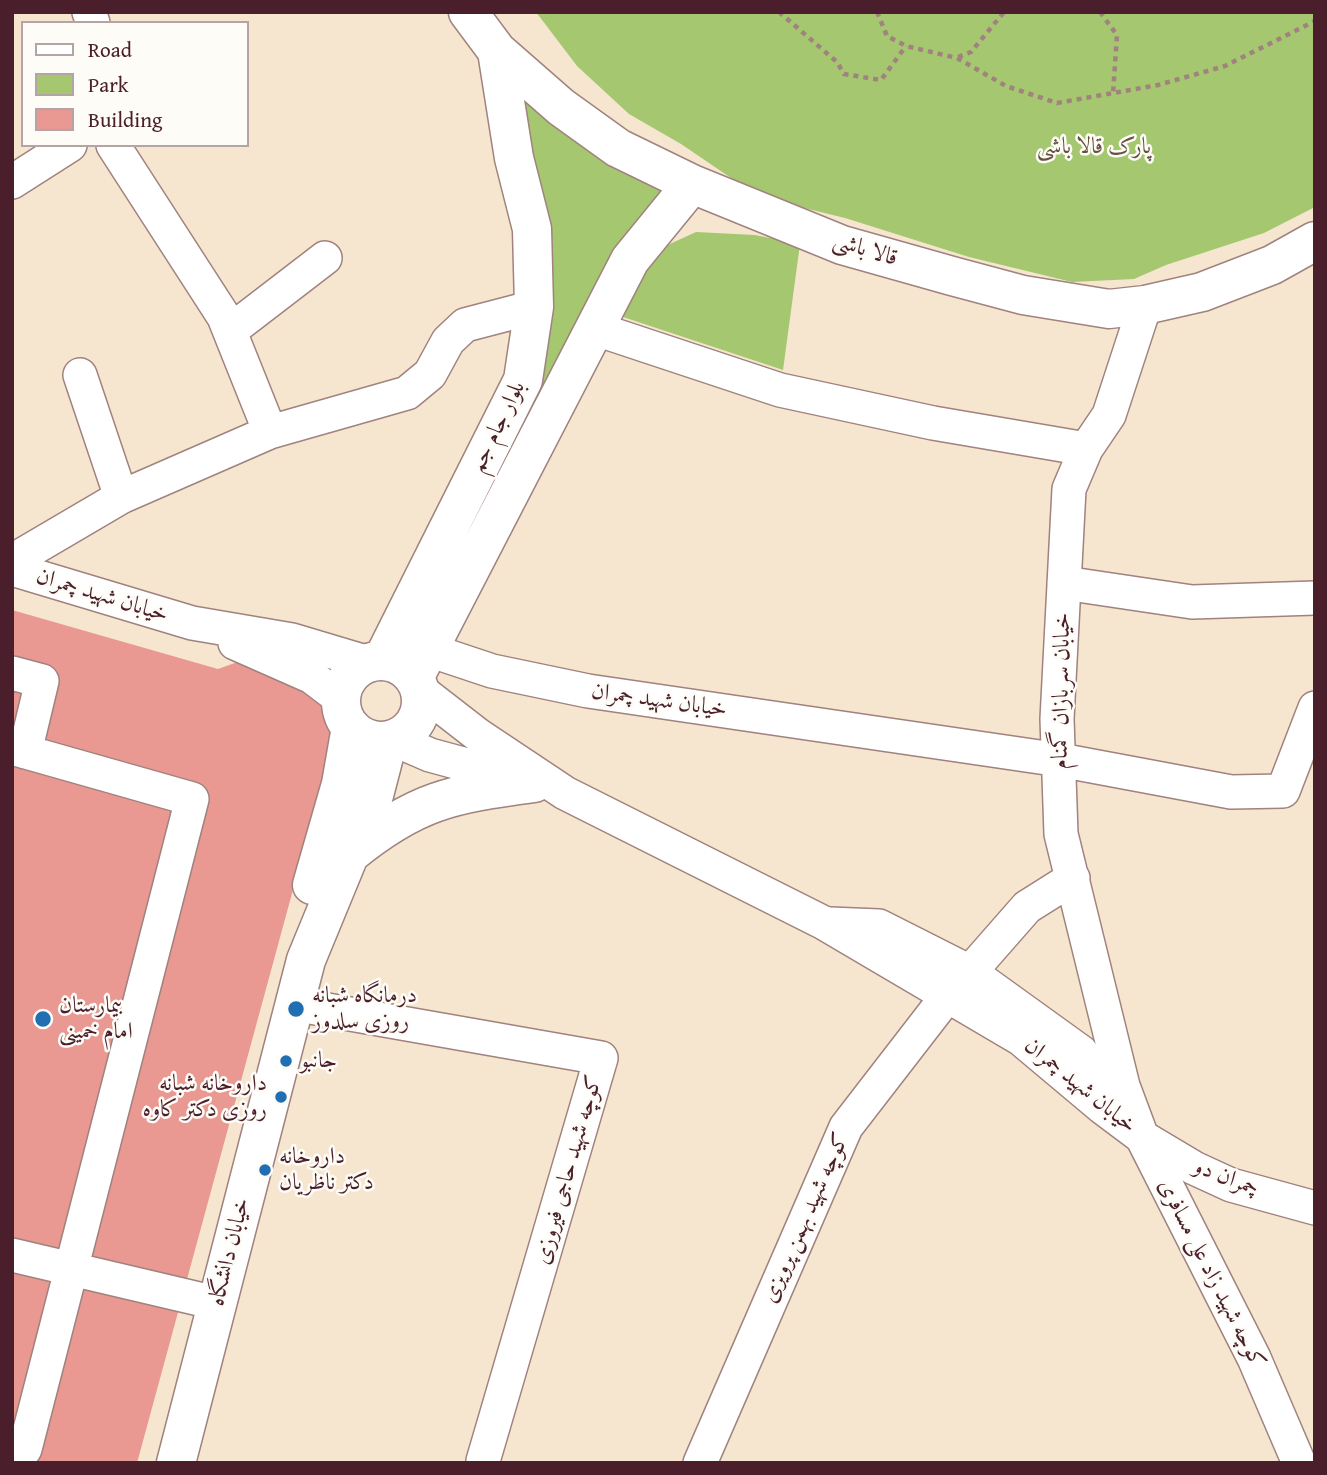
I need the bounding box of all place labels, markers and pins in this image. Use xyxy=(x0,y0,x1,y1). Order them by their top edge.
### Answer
place label: درمانگاه شبانه روزی سلدوز xyxy=(312,982,417,1036)
place label: بیمارستان امام خمینی xyxy=(59,992,133,1046)
marker: درمانگاه شبانه روزی سلدوز xyxy=(286,999,306,1019)
marker: بیمارستان امام خمینی xyxy=(33,1009,53,1029)
place label: جانبو xyxy=(300,1047,337,1075)
marker: جانبو xyxy=(278,1053,294,1069)
place label: داروخانه شبانه روزی دکتر کاوه xyxy=(143,1070,267,1124)
marker: داروخانه شبانه روزی دکتر کاوه xyxy=(273,1089,289,1105)
place label: داروخانه دکتر ناظریان xyxy=(279,1143,374,1197)
marker: داروخانه دکتر ناظریان xyxy=(257,1162,273,1178)

